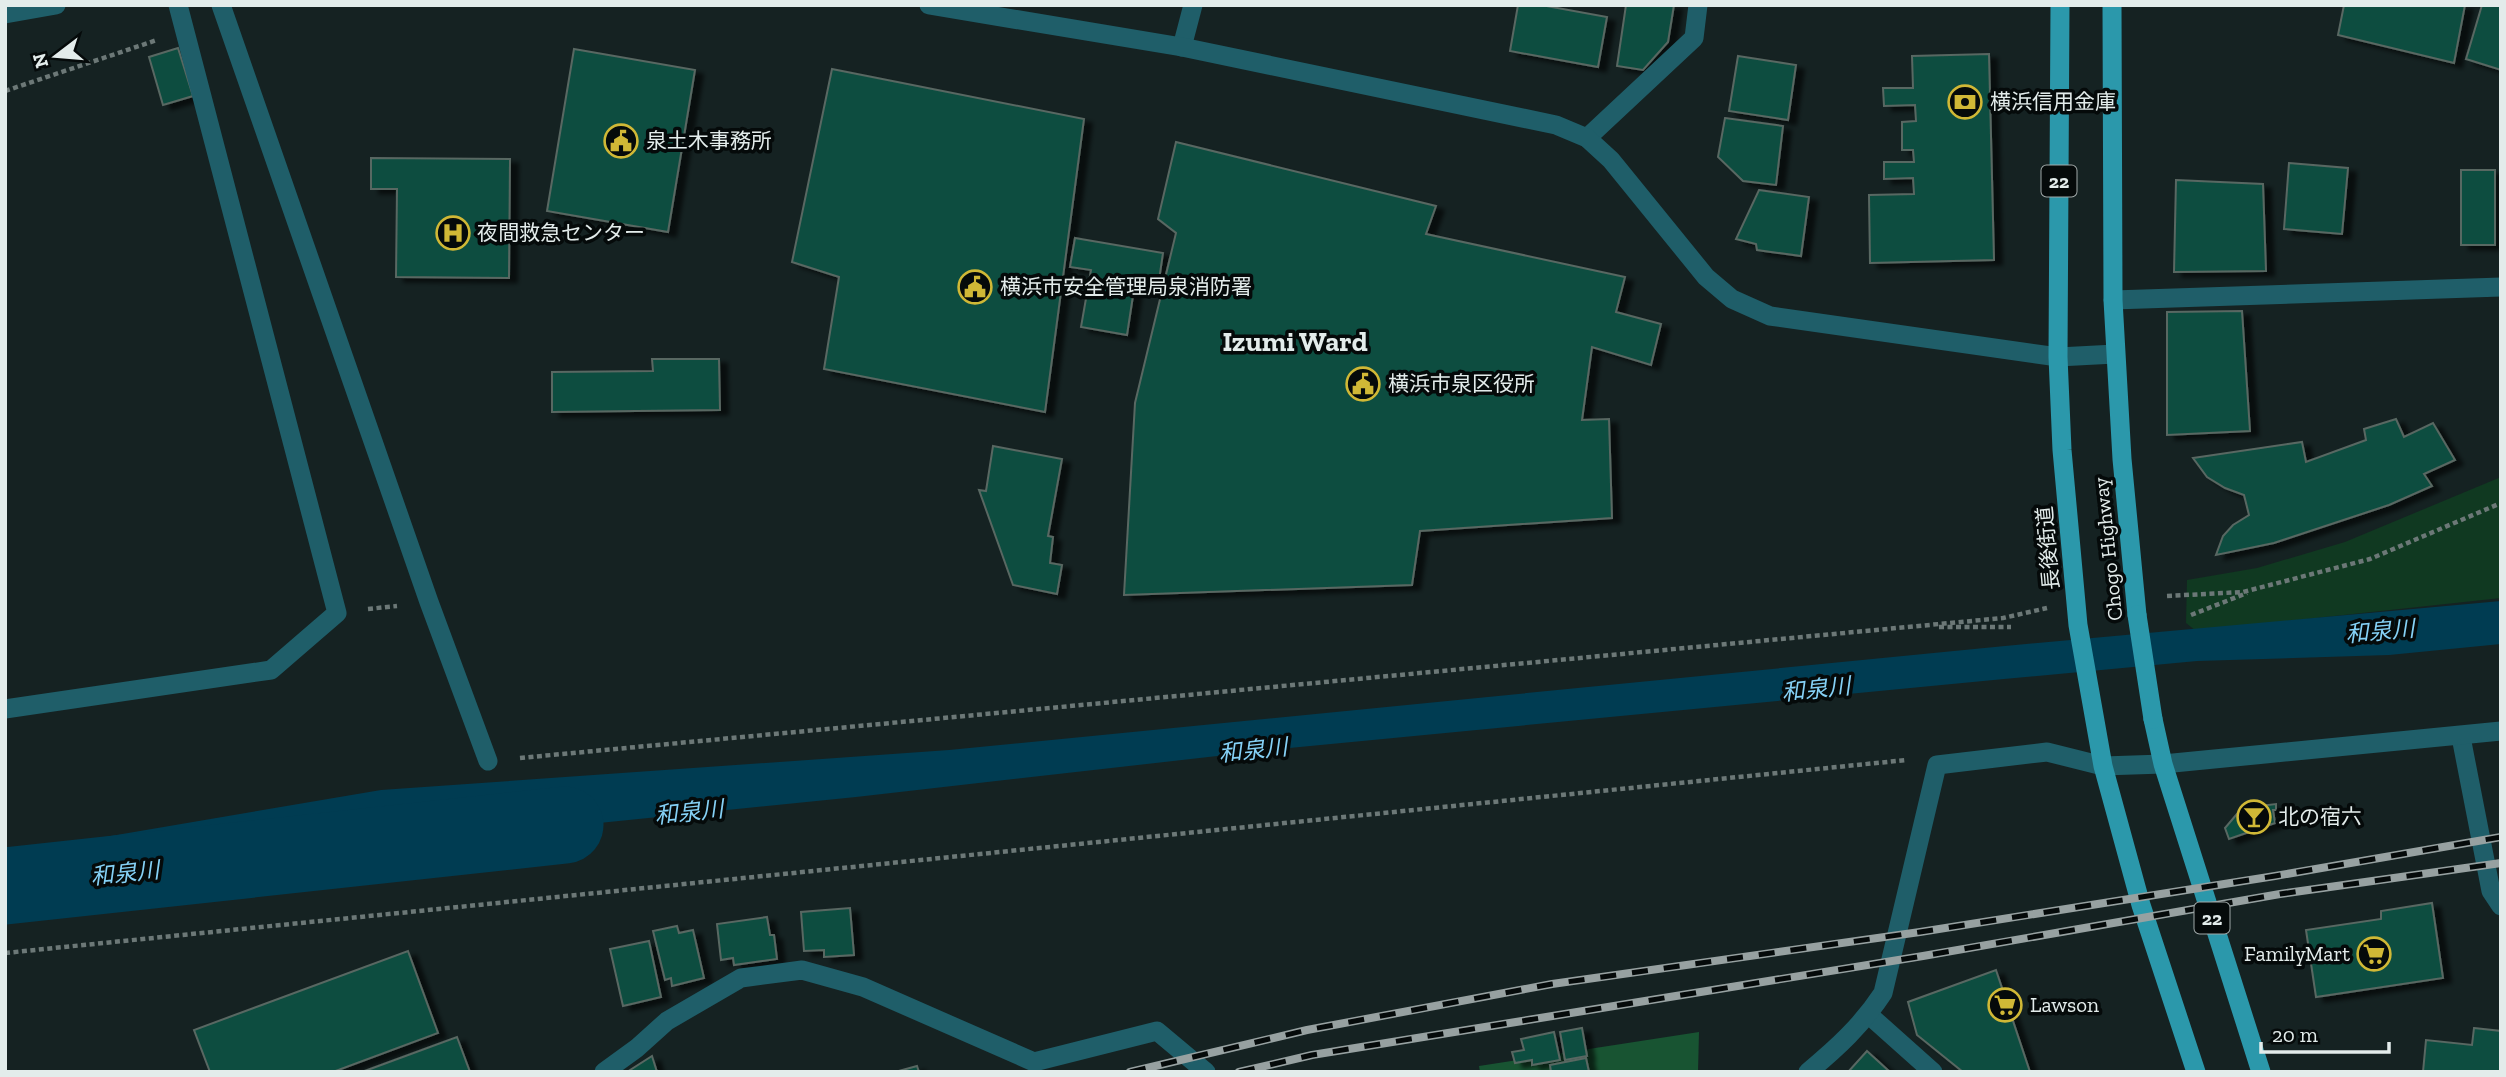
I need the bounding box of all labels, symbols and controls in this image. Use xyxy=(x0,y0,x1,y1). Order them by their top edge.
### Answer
north arrow xyxy=(21,21,91,91)
text: N xyxy=(27,50,53,71)
bank icon: 横浜信用金庫 xyxy=(1946,83,1984,121)
place label: 横浜信用金庫 xyxy=(1990,89,2116,114)
public building icon: 泉土木事務所 xyxy=(602,122,640,160)
place label: 泉土木事務所 xyxy=(646,128,772,153)
road number: 22 xyxy=(2042,166,2076,196)
hospital icon: 夜間救急センター xyxy=(434,214,472,252)
place label: 夜間救急センター xyxy=(477,220,645,245)
public building icon: 横浜市安全管理局泉消防署 xyxy=(956,268,994,306)
place label: 横浜市安全管理局泉消防署 xyxy=(1000,274,1252,299)
district label: Izumi Ward xyxy=(1222,325,1368,358)
public building icon: 横浜市泉区役所 xyxy=(1344,365,1382,403)
place label: 横浜市泉区役所 xyxy=(1388,371,1535,396)
street label: Chogo Highway xyxy=(2088,476,2127,622)
street label: 長後街道 xyxy=(2031,505,2064,591)
water label: 和泉川 xyxy=(2344,614,2419,648)
water label: 和泉川 xyxy=(1780,671,1855,707)
water label: 和泉川 xyxy=(1217,732,1292,768)
water label: 和泉川 xyxy=(653,794,728,830)
bar icon: 北の宿六 xyxy=(2235,798,2273,836)
place label: 北の宿六 xyxy=(2278,804,2362,829)
water label: 和泉川 xyxy=(89,855,164,891)
road number: 22 xyxy=(2194,902,2230,934)
supermarket icon: FamilyMart xyxy=(2355,935,2393,973)
place label: FamilyMart xyxy=(2244,941,2350,966)
supermarket icon: Lawson xyxy=(1986,986,2024,1024)
place label: Lawson xyxy=(2030,992,2099,1017)
scale bar xyxy=(2261,1010,2389,1054)
text: 20 m xyxy=(2272,1022,2318,1047)

